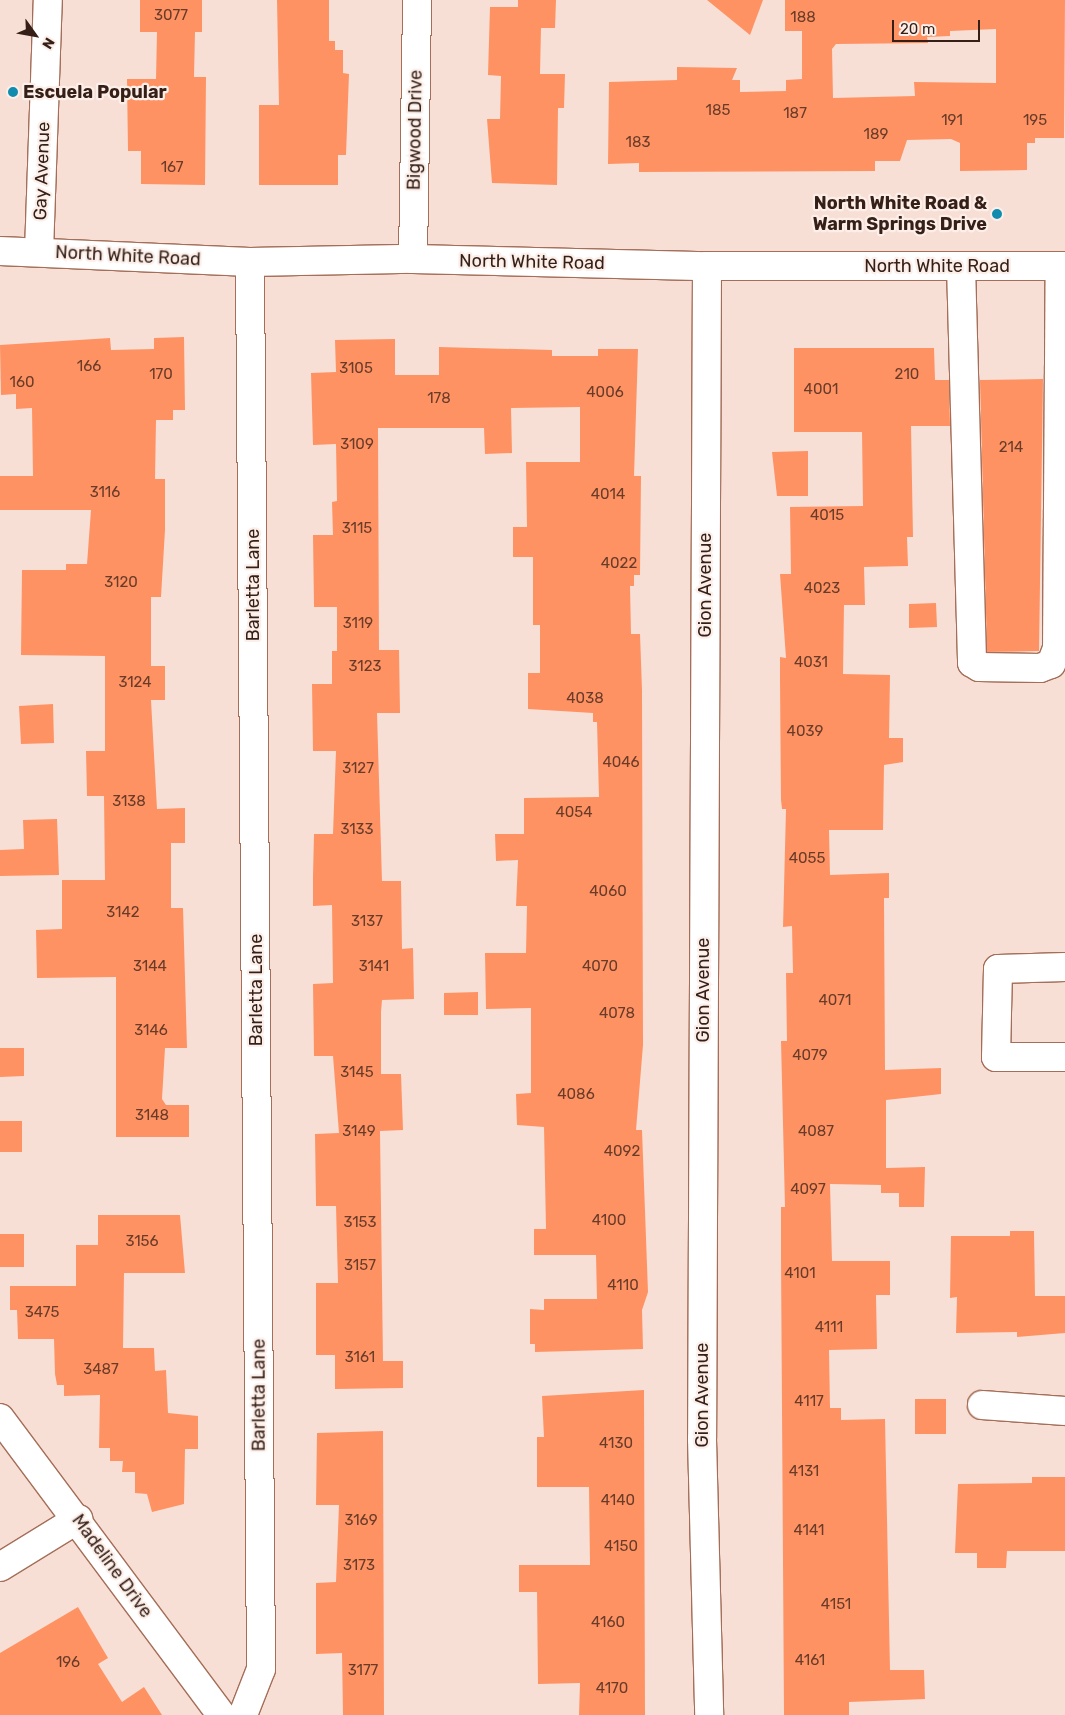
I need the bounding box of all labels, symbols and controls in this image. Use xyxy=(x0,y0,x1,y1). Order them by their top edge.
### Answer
house number: 3077 xyxy=(154,7,188,25)
house number: 188 xyxy=(790,9,816,27)
north arrow xyxy=(10,10,60,60)
scale bar xyxy=(895,10,982,42)
text: 20 m xyxy=(900,20,935,38)
text: N xyxy=(38,34,58,52)
street label: Bigwood Drive xyxy=(403,70,427,190)
place label: Escuela Popular xyxy=(23,81,167,103)
marker: Escuela Popular xyxy=(7,86,19,98)
house number: 185 xyxy=(706,102,730,120)
house number: 187 xyxy=(783,105,807,123)
house number: 191 xyxy=(941,112,963,130)
house number: 195 xyxy=(1023,112,1047,130)
street label: Gay Avenue xyxy=(29,121,55,221)
house number: 189 xyxy=(864,126,888,144)
house number: 183 xyxy=(626,134,650,152)
house number: 167 xyxy=(161,159,183,177)
place label: North White Road & Warm Springs Drive xyxy=(813,193,987,235)
marker: North White Road & Warm Springs Drive xyxy=(991,208,1003,220)
street label: North White Road xyxy=(55,241,201,271)
street label: North White Road xyxy=(459,250,605,274)
street label: North White Road xyxy=(864,255,1010,277)
house number: 166 xyxy=(77,358,101,376)
house number: 3105 xyxy=(339,360,373,378)
house number: 170 xyxy=(149,366,173,384)
house number: 210 xyxy=(895,366,919,384)
house number: 160 xyxy=(10,374,34,392)
house number: 4001 xyxy=(804,381,838,399)
house number: 4006 xyxy=(586,384,624,402)
house number: 178 xyxy=(427,390,451,408)
house number: 3109 xyxy=(340,436,374,454)
house number: 214 xyxy=(999,439,1023,457)
house number: 3116 xyxy=(90,484,120,502)
house number: 4014 xyxy=(591,486,625,504)
house number: 4015 xyxy=(810,507,844,525)
house number: 3115 xyxy=(342,520,372,538)
street label: Barletta Lane xyxy=(242,529,264,641)
street label: Gion Avenue xyxy=(694,532,716,638)
house number: 4022 xyxy=(601,555,637,573)
house number: 3120 xyxy=(104,574,138,592)
house number: 4023 xyxy=(804,580,840,598)
house number: 3119 xyxy=(343,615,373,633)
house number: 4031 xyxy=(794,654,828,672)
house number: 3123 xyxy=(349,658,381,676)
house number: 3124 xyxy=(118,674,152,692)
house number: 4038 xyxy=(566,690,604,708)
house number: 4039 xyxy=(787,723,823,741)
house number: 4046 xyxy=(602,754,640,772)
house number: 3127 xyxy=(342,760,374,778)
house number: 3138 xyxy=(112,793,146,811)
house number: 4054 xyxy=(555,804,593,822)
house number: 3133 xyxy=(340,821,374,839)
house number: 4055 xyxy=(789,850,825,868)
house number: 4060 xyxy=(589,883,627,901)
house number: 3142 xyxy=(106,904,140,922)
house number: 3137 xyxy=(351,913,383,931)
street label: Barletta Lane xyxy=(245,934,267,1046)
street label: Gion Avenue xyxy=(692,937,714,1043)
house number: 3144 xyxy=(133,958,167,976)
house number: 3141 xyxy=(359,958,389,976)
house number: 4070 xyxy=(582,958,618,976)
house number: 4071 xyxy=(819,992,851,1010)
house number: 4078 xyxy=(599,1005,635,1023)
house number: 3146 xyxy=(134,1022,168,1040)
house number: 4079 xyxy=(792,1047,828,1065)
house number: 3145 xyxy=(340,1064,374,1082)
house number: 4086 xyxy=(557,1086,595,1104)
house number: 3148 xyxy=(135,1107,169,1125)
house number: 3149 xyxy=(342,1123,376,1141)
house number: 4087 xyxy=(798,1123,834,1141)
house number: 4092 xyxy=(604,1143,640,1161)
house number: 4097 xyxy=(790,1181,826,1199)
house number: 4100 xyxy=(592,1212,626,1230)
house number: 3153 xyxy=(343,1214,377,1232)
house number: 3156 xyxy=(125,1233,159,1251)
house number: 3157 xyxy=(344,1257,376,1275)
house number: 4101 xyxy=(784,1265,816,1283)
house number: 4110 xyxy=(607,1277,639,1295)
house number: 3475 xyxy=(25,1304,59,1322)
house number: 4111 xyxy=(815,1319,843,1337)
street label: Barletta Lane xyxy=(248,1339,270,1451)
street label: Gion Avenue xyxy=(691,1342,713,1448)
house number: 3161 xyxy=(345,1349,375,1367)
house number: 3487 xyxy=(83,1361,119,1379)
house number: 4117 xyxy=(794,1393,824,1411)
house number: 4130 xyxy=(599,1435,633,1453)
house number: 4131 xyxy=(789,1463,819,1481)
house number: 4140 xyxy=(601,1492,635,1510)
street label: Madeline Drive xyxy=(67,1510,157,1622)
house number: 3169 xyxy=(344,1512,378,1530)
house number: 4141 xyxy=(794,1522,824,1540)
house number: 4150 xyxy=(604,1538,638,1556)
house number: 3173 xyxy=(343,1557,375,1575)
house number: 4151 xyxy=(821,1596,851,1614)
house number: 4160 xyxy=(591,1614,625,1632)
house number: 4161 xyxy=(795,1652,825,1670)
house number: 196 xyxy=(56,1654,80,1672)
house number: 3177 xyxy=(348,1662,378,1680)
house number: 4170 xyxy=(596,1680,628,1698)

